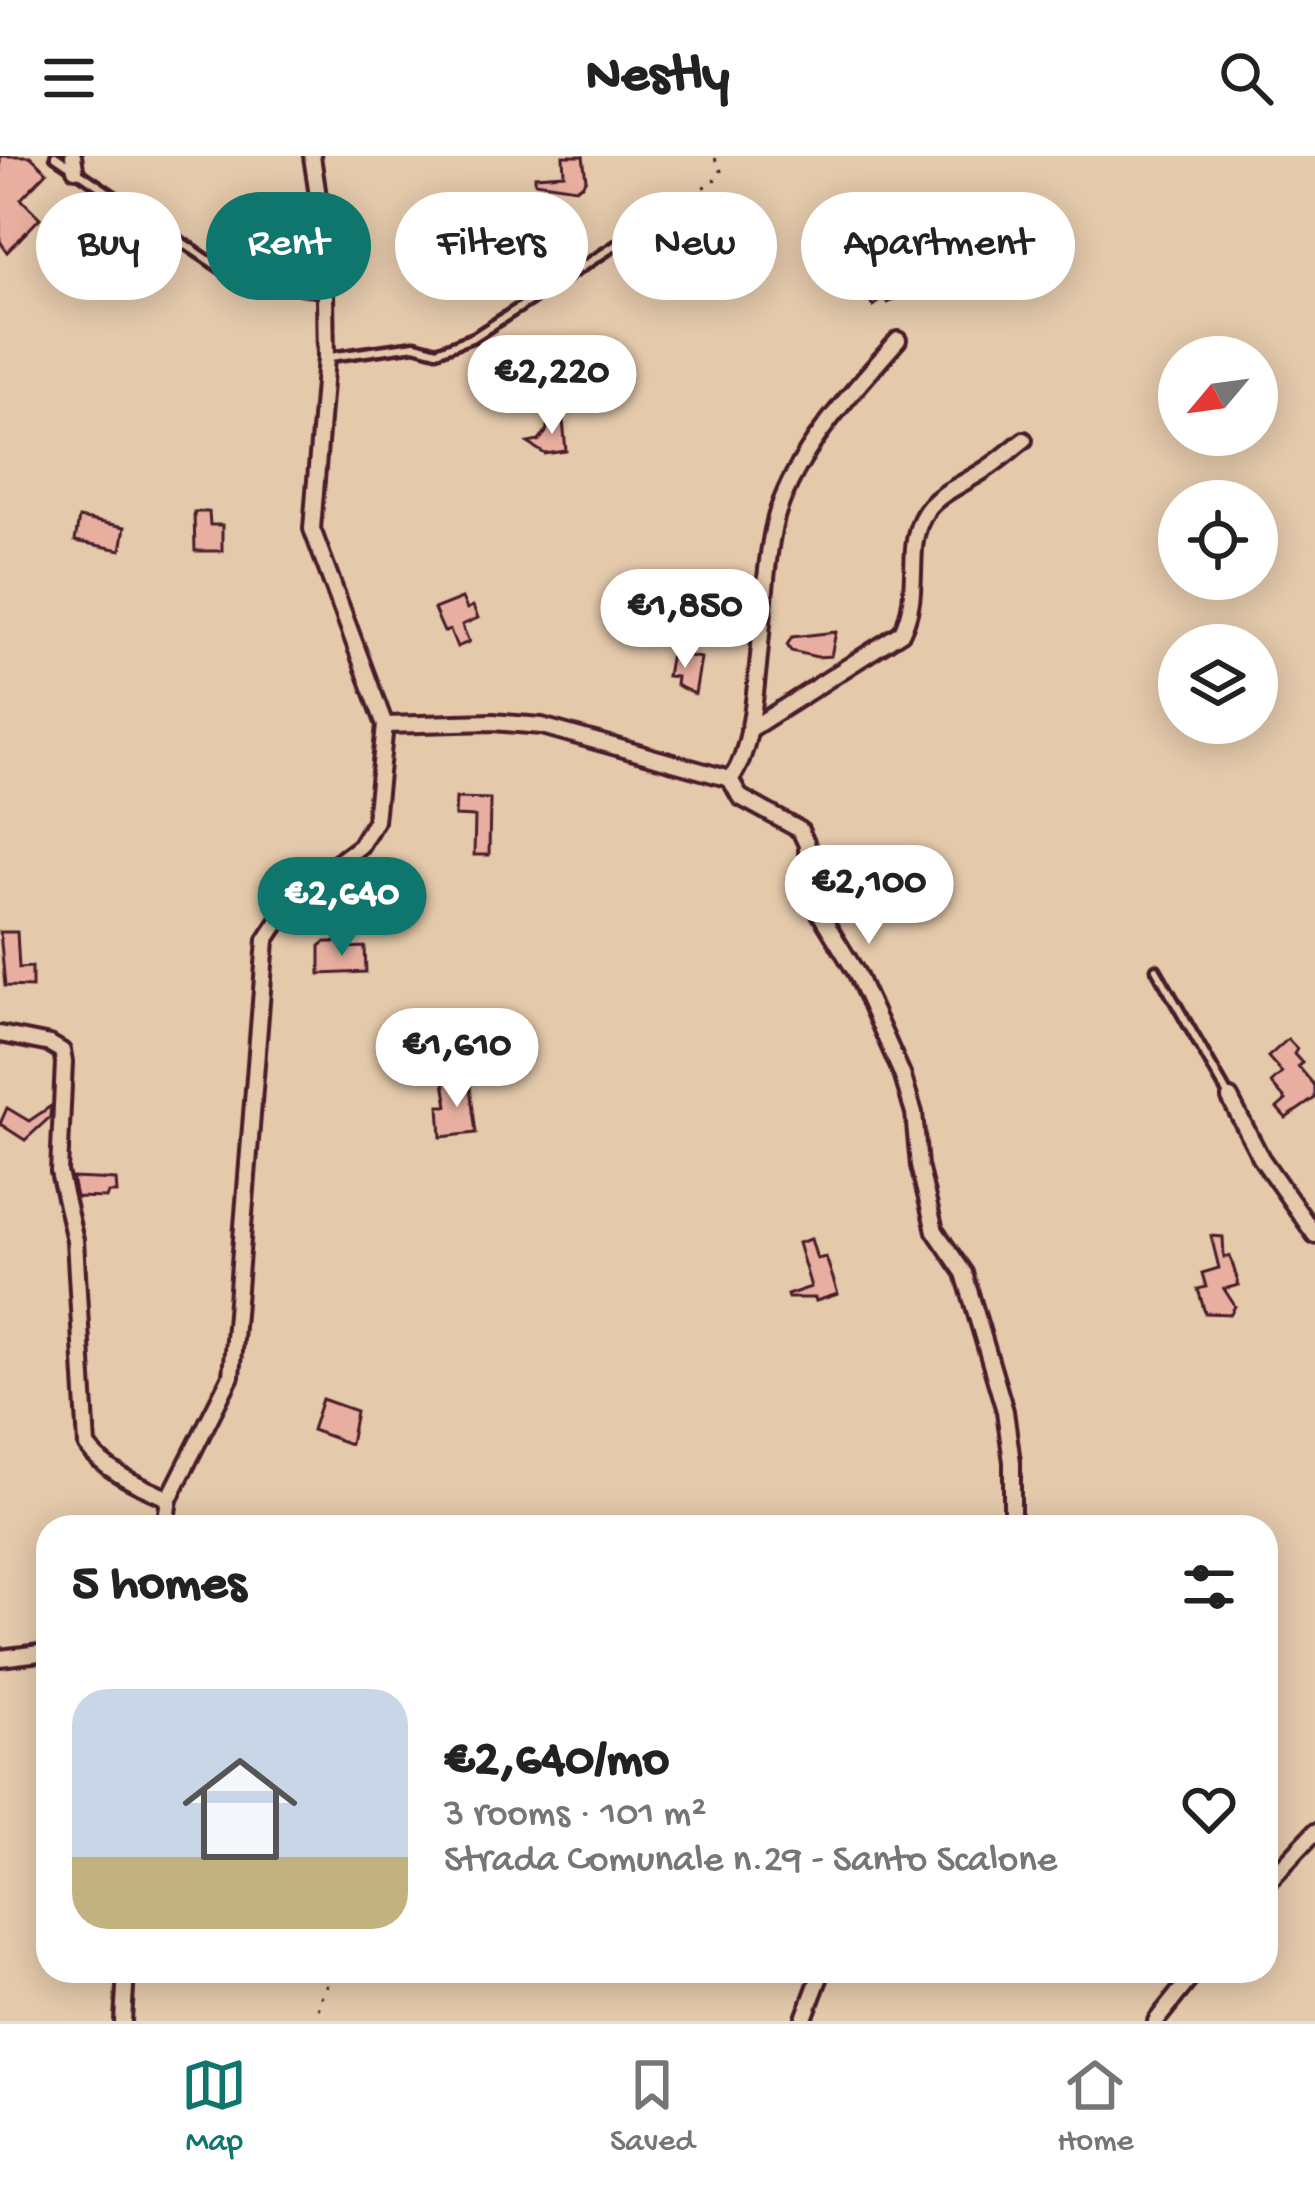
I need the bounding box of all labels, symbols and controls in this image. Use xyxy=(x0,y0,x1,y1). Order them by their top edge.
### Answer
icon: menu xyxy=(36,45,102,111)
icon: search xyxy=(1213,45,1279,111)
text: Nestly xyxy=(586,46,729,110)
chip: Buy xyxy=(36,192,182,300)
chip: Rent xyxy=(206,192,371,300)
chip: Filters xyxy=(395,192,588,300)
chip: New xyxy=(612,192,777,300)
chip: Apartment xyxy=(801,192,1075,300)
pin: €2,220 xyxy=(454,335,650,437)
north arrow xyxy=(1158,336,1278,456)
map controls xyxy=(1158,336,1278,744)
text: €2,220 xyxy=(495,351,609,397)
button: locate xyxy=(1158,480,1278,600)
pin: €1,850 xyxy=(587,569,783,671)
text: €1,850 xyxy=(627,585,743,631)
button: layers xyxy=(1158,624,1278,744)
pin: €2,100 xyxy=(771,845,967,947)
pin: €2,640 xyxy=(244,857,440,959)
text: €2,100 xyxy=(812,861,926,907)
text: €2,640 xyxy=(285,873,399,919)
pin: €1,610 xyxy=(359,1008,555,1110)
text: €1,610 xyxy=(403,1024,511,1070)
icon: filters xyxy=(1176,1554,1242,1620)
text: 5 homes xyxy=(72,1557,246,1617)
text: €2,640/mo xyxy=(444,1733,669,1793)
icon: home xyxy=(168,1737,312,1881)
icon: heart xyxy=(1176,1776,1242,1842)
text: 3 rooms · 101 m² xyxy=(444,1793,707,1839)
text: Strada Comunale n.29 - Santo Scalone xyxy=(444,1839,1057,1885)
tab: Map xyxy=(181,2052,247,2162)
tab: Saved xyxy=(610,2052,695,2162)
tab: Home xyxy=(1057,2052,1134,2162)

